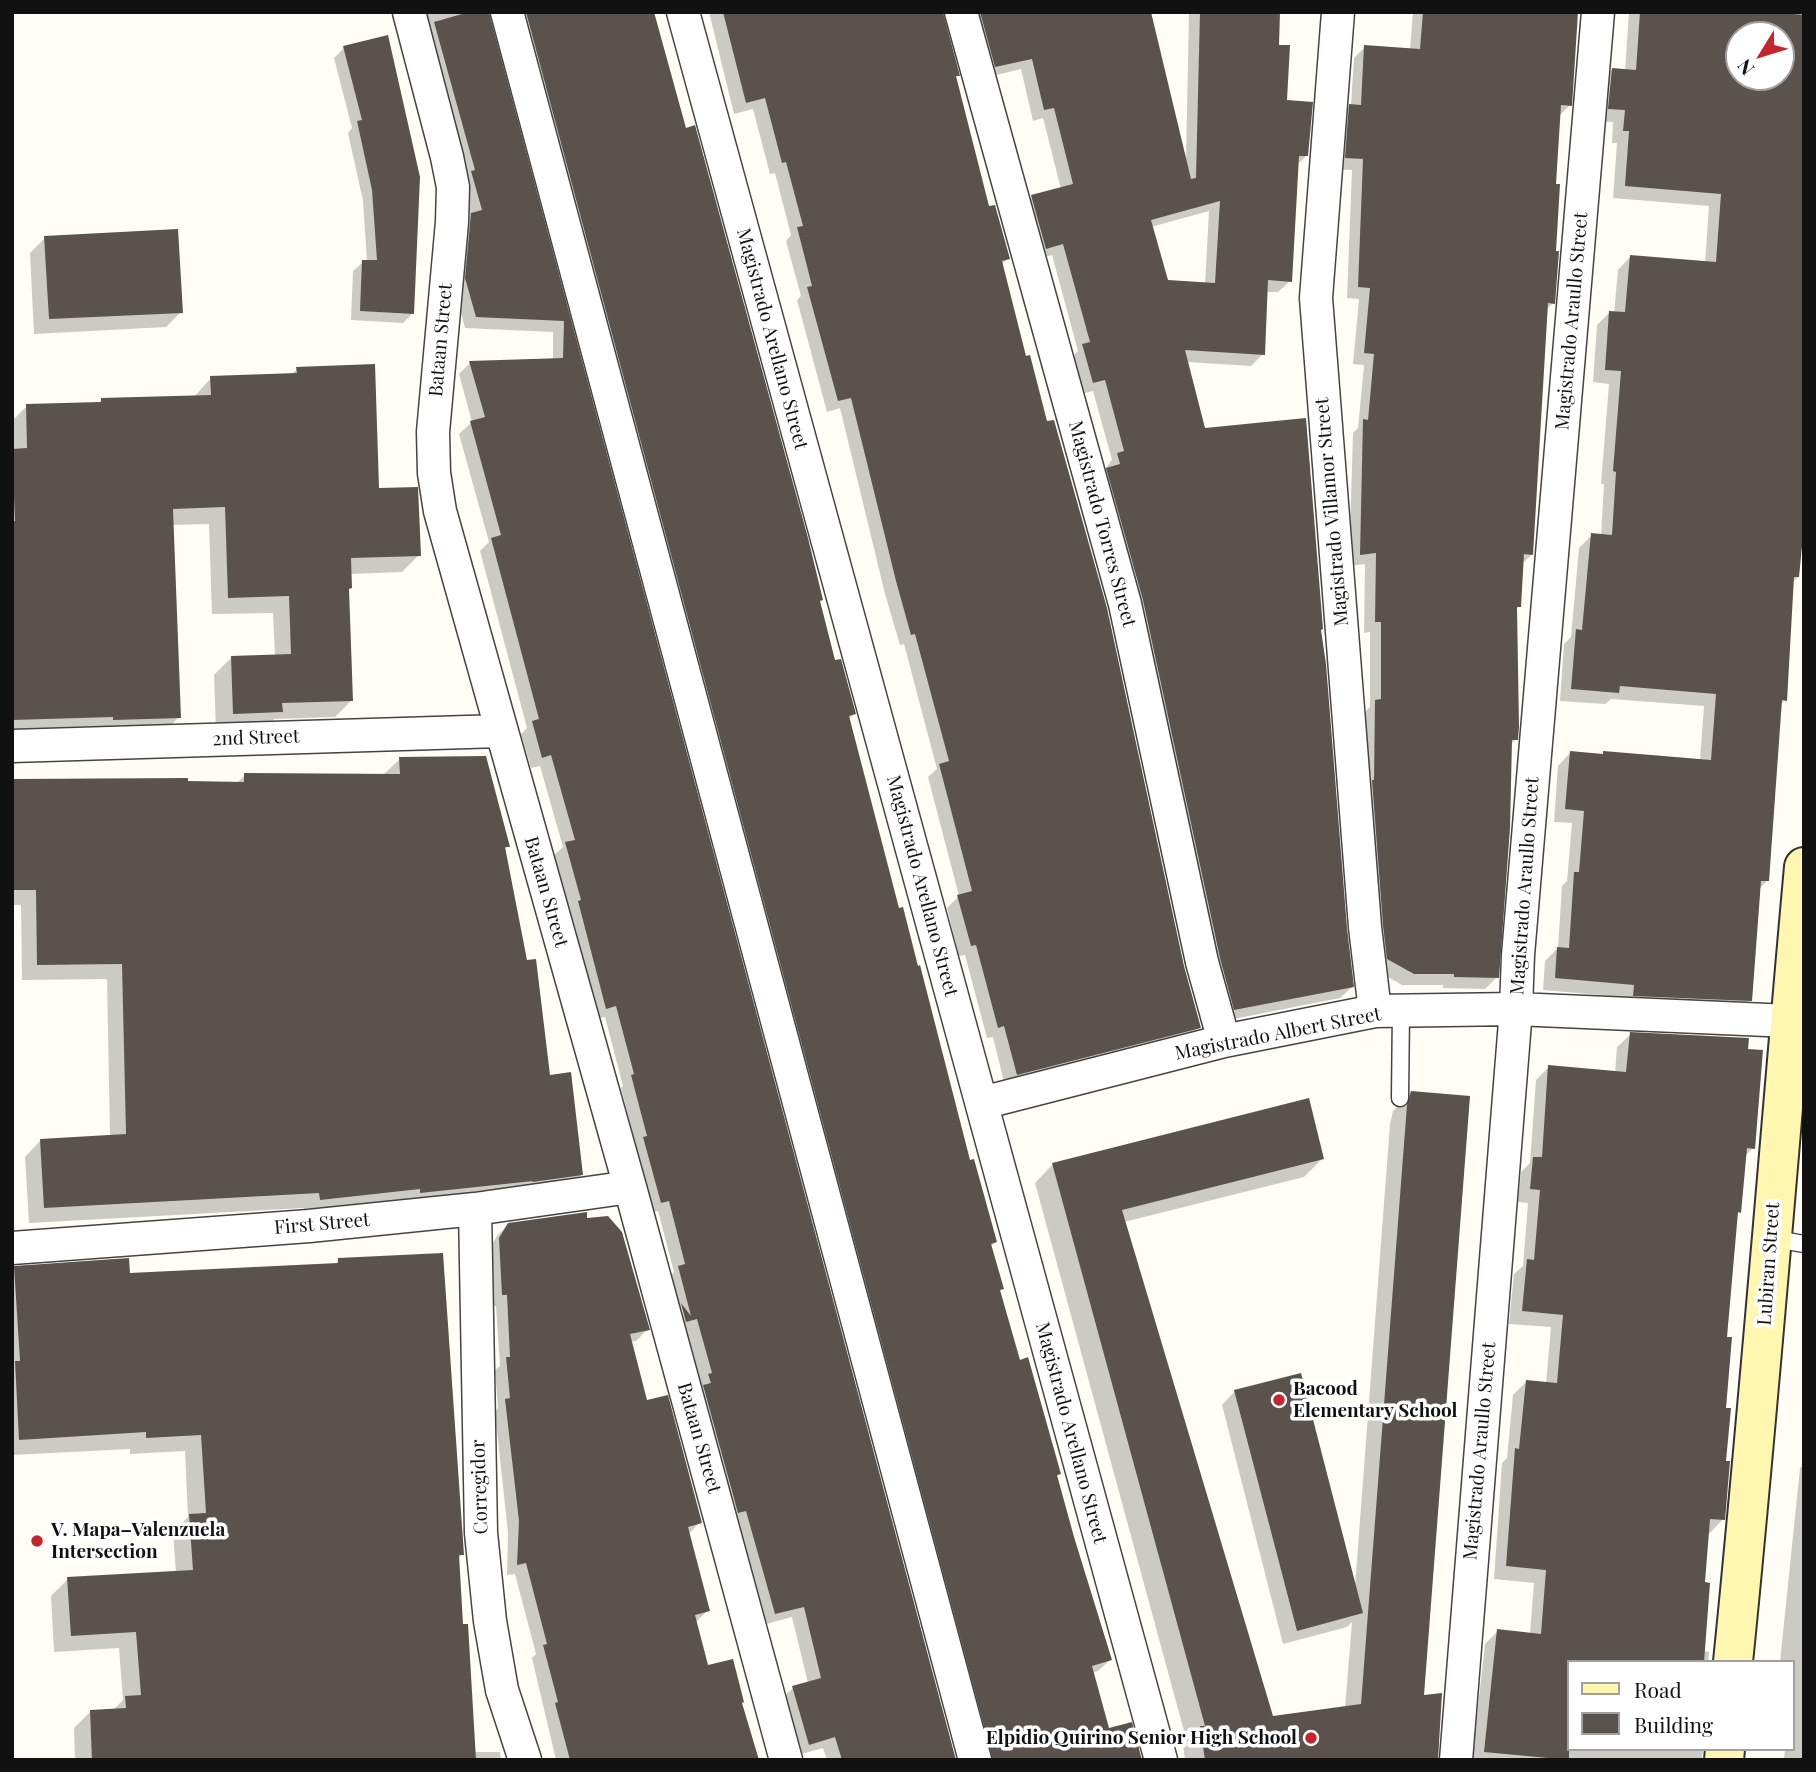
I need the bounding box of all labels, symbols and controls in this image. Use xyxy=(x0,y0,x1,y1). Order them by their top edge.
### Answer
north arrow xyxy=(1725,21,1795,91)
text: N xyxy=(1731,54,1759,81)
street label: Magistrado Araullo Street xyxy=(1551,211,1593,431)
street label: Magistrado Arellano Street xyxy=(731,226,813,452)
street label: Bataan Street xyxy=(425,282,457,398)
street label: Magistrado Villamor Street xyxy=(1311,397,1353,627)
street label: Magistrado Torres Street xyxy=(1063,418,1141,630)
street label: 2nd Street xyxy=(212,725,300,751)
street label: Magistrado Arellano Street xyxy=(881,773,963,999)
street label: Magistrado Araullo Street xyxy=(1506,776,1544,996)
street label: Bataan Street xyxy=(519,834,573,950)
street label: Magistrado Albert Street xyxy=(1173,1003,1383,1065)
street label: Lubiran Street xyxy=(1753,1202,1785,1326)
street label: First Street xyxy=(273,1208,371,1240)
street label: Magistrado Arellano Street xyxy=(1030,1320,1112,1546)
street label: Magistrado Araullo Street xyxy=(1459,1341,1501,1561)
place label: Bacood Elementary School xyxy=(1293,1378,1458,1422)
street label: Bataan Street xyxy=(672,1380,726,1496)
marker: Bacood Elementary School xyxy=(1271,1392,1287,1408)
street label: Corregidor xyxy=(467,1439,493,1535)
place label: V. Mapa–Valenzuela Intersection xyxy=(51,1519,225,1563)
marker: V. Mapa–Valenzuela Intersection xyxy=(29,1533,45,1549)
legend xyxy=(1568,1660,1795,1751)
text: Road xyxy=(1634,1675,1682,1703)
text: Building xyxy=(1634,1710,1713,1738)
place label: Elpidio Quirino Senior High School xyxy=(986,1727,1297,1749)
marker: Elpidio Quirino Senior High School xyxy=(1303,1730,1319,1746)

